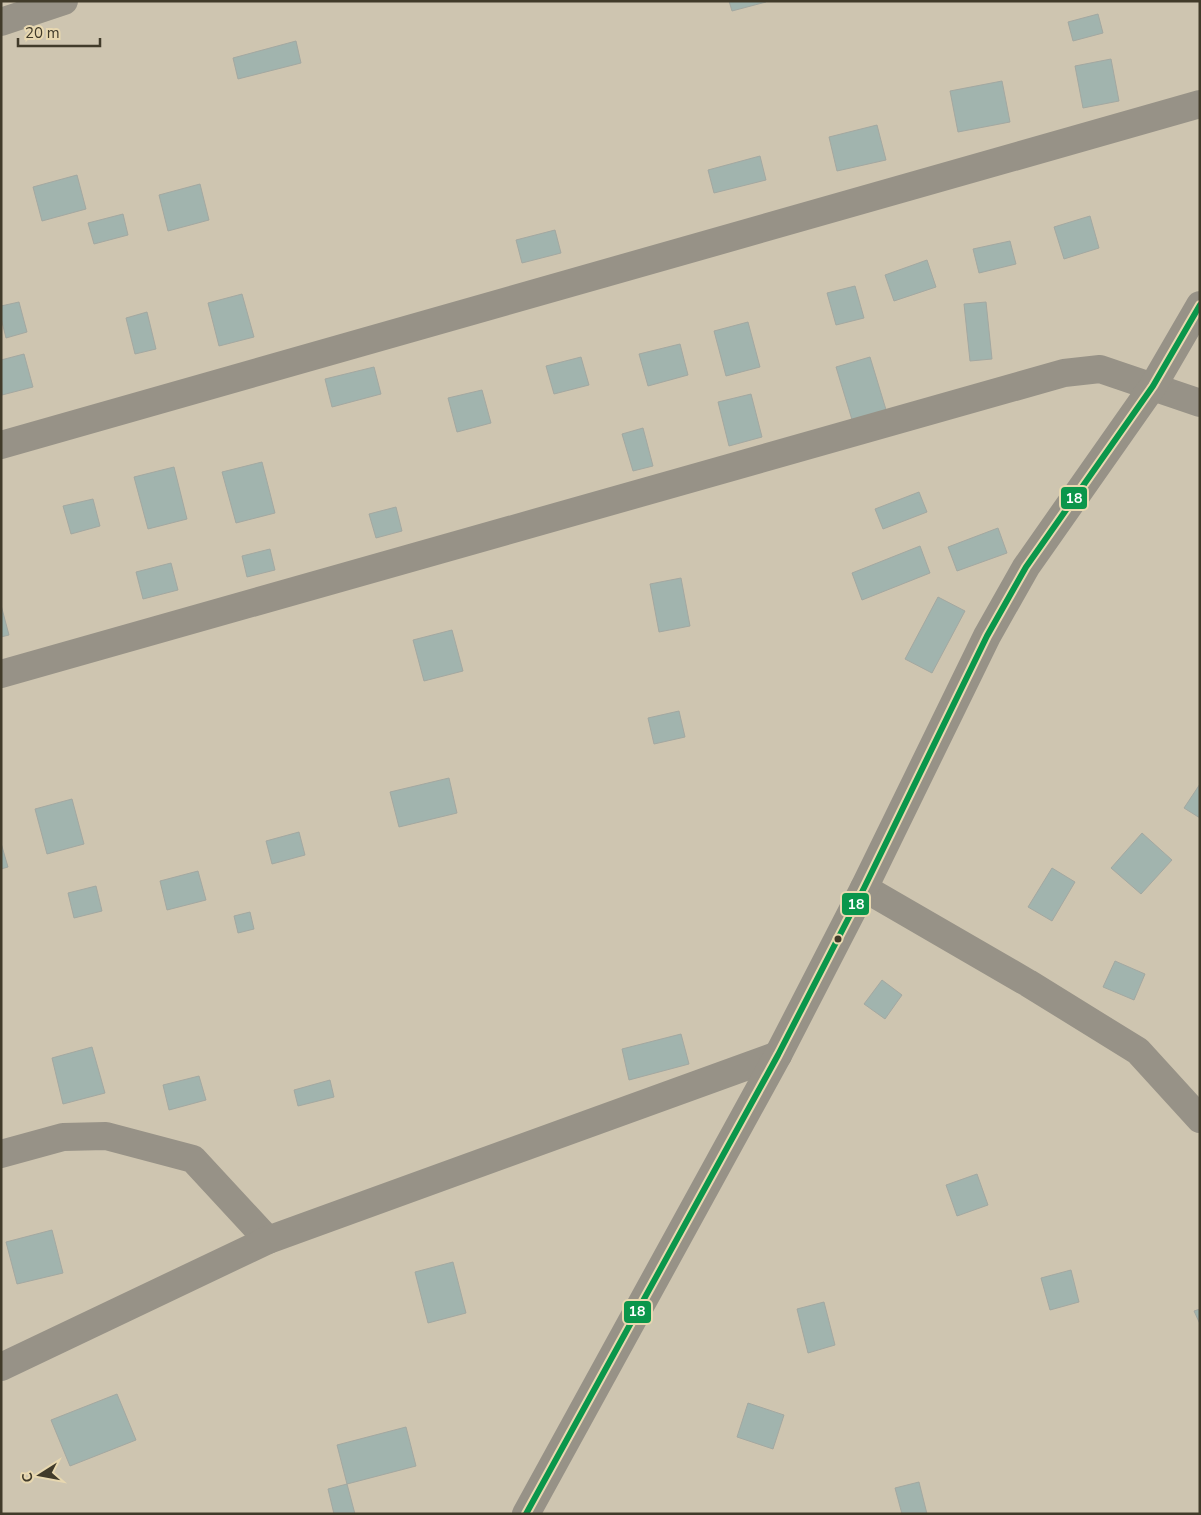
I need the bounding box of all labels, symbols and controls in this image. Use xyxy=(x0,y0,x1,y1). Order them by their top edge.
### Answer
scale bar xyxy=(18,15,100,47)
text: 20 m xyxy=(25,23,60,43)
line badge: 18 xyxy=(1060,486,1088,510)
text: 18 xyxy=(1066,489,1082,508)
line badge: 18 xyxy=(841,892,870,916)
text: 18 xyxy=(848,895,864,914)
unlabelled marker xyxy=(833,934,843,944)
line badge: 18 xyxy=(623,1300,652,1324)
text: 18 xyxy=(629,1302,645,1321)
north arrow xyxy=(15,1450,65,1500)
text: С xyxy=(17,1470,38,1484)

